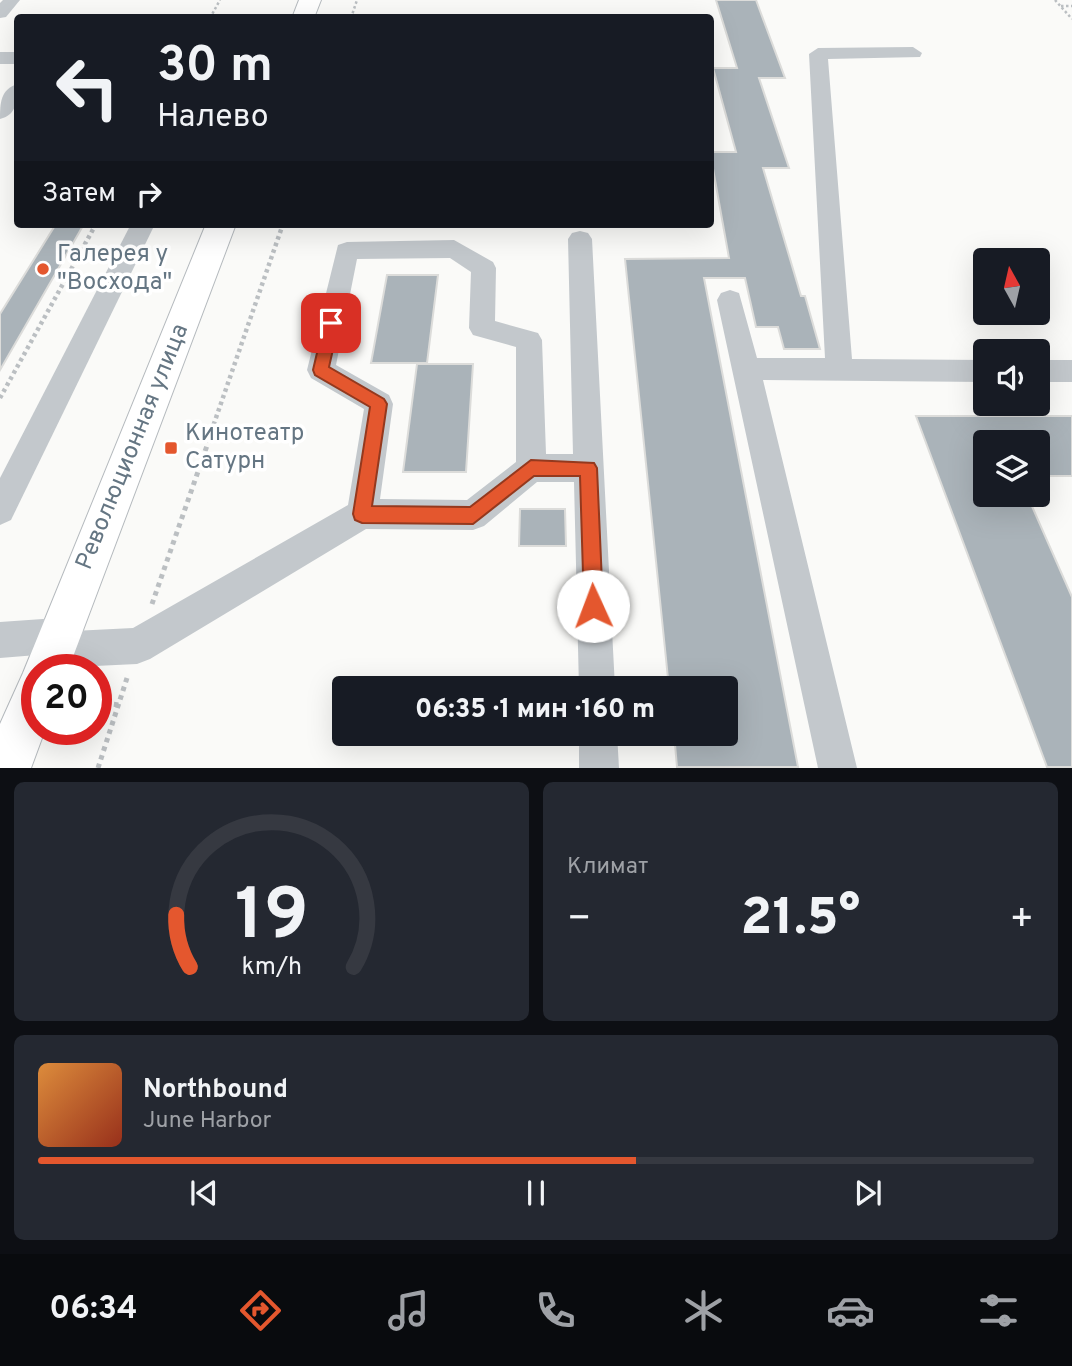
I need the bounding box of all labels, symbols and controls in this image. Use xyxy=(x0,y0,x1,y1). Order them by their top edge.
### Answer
text: 30 m xyxy=(157,37,273,99)
icon: left xyxy=(42,42,133,133)
text: Налево xyxy=(157,98,269,138)
icon: right xyxy=(130,175,168,213)
text: Затем xyxy=(42,178,116,211)
place label: Галерея у "Восхода" xyxy=(57,240,172,298)
north arrow xyxy=(973,248,1050,326)
map controls xyxy=(973,248,1050,507)
marker: Галерея у "Восхода" xyxy=(35,261,51,277)
pin xyxy=(301,293,361,353)
icon: arrive xyxy=(312,304,350,342)
street label: Революционная улица xyxy=(70,320,196,574)
button: sound xyxy=(973,339,1050,416)
place label: Кинотеатр Сатурн xyxy=(185,419,304,477)
button: layers xyxy=(973,430,1050,507)
marker: Кинотеатр Сатурн xyxy=(163,440,179,456)
position arrow xyxy=(556,569,630,643)
speed limit sign: 20 xyxy=(21,654,112,745)
text: 06:35 · 1 мин · 160 m xyxy=(415,694,655,727)
text: Климат xyxy=(567,853,648,882)
text: 19 xyxy=(235,874,308,966)
text: 21.5° xyxy=(741,887,860,953)
text: − xyxy=(567,896,592,945)
text: + xyxy=(1009,896,1034,945)
text: km/h xyxy=(241,952,302,984)
text: Northbound xyxy=(143,1074,288,1107)
text: June Harbor xyxy=(143,1107,271,1136)
icon: previous xyxy=(185,1174,223,1212)
icon: pause xyxy=(517,1174,555,1212)
icon: next xyxy=(849,1174,887,1212)
icon: directions xyxy=(236,1286,285,1335)
icon: music xyxy=(384,1286,433,1335)
icon: phone xyxy=(531,1286,580,1335)
icon: climate xyxy=(679,1286,728,1335)
icon: car xyxy=(826,1286,875,1335)
icon: filters xyxy=(974,1286,1023,1335)
text: 06:34 xyxy=(49,1290,138,1330)

